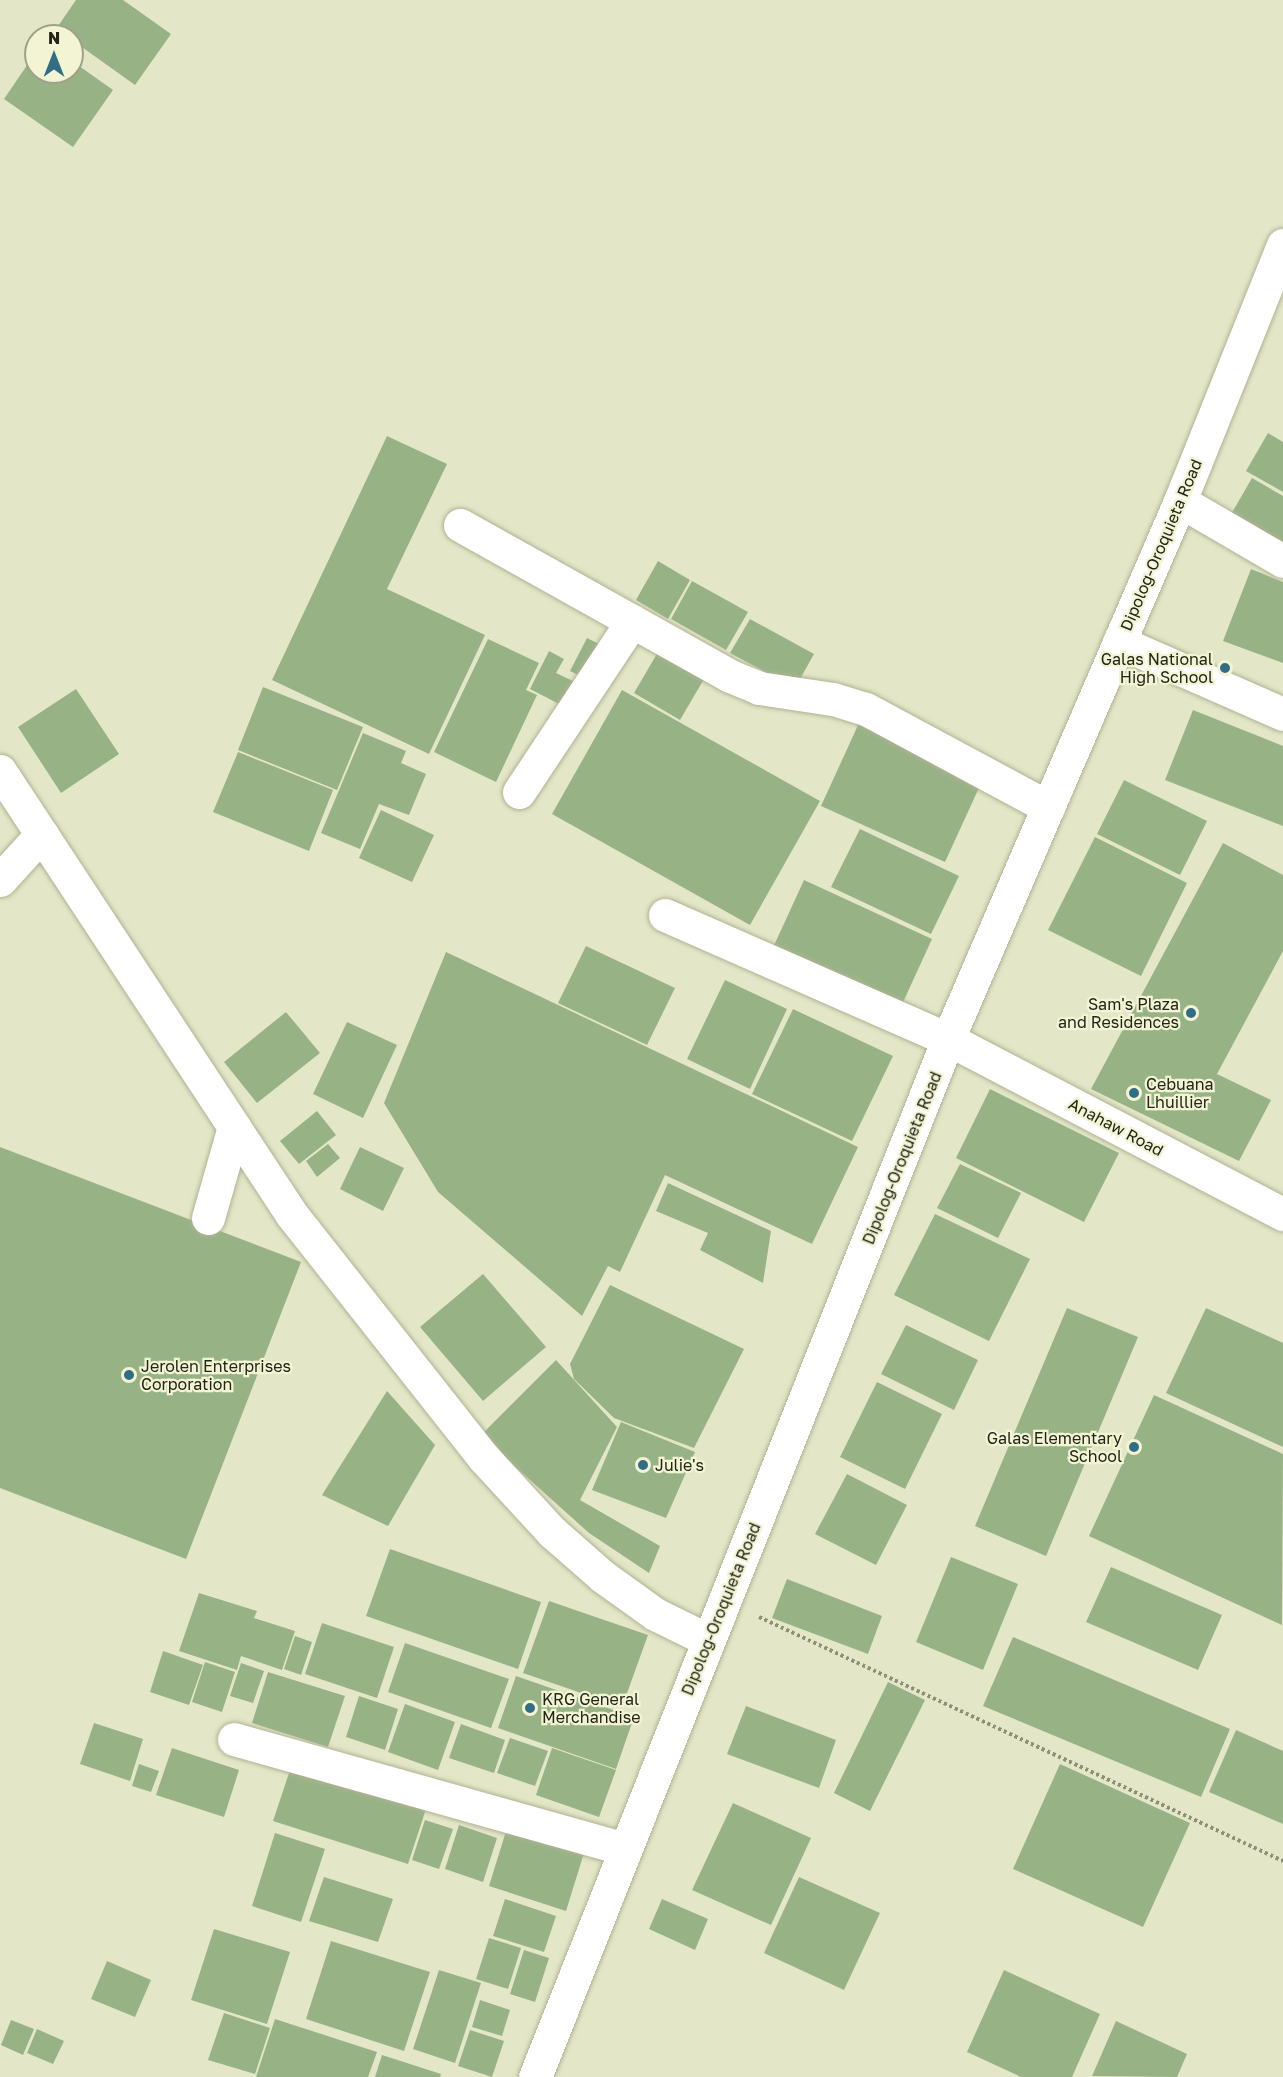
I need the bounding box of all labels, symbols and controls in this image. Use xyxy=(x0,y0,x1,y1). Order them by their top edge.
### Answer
north arrow xyxy=(24,24,84,84)
text: N xyxy=(48,28,60,48)
street label: Dipolog-Oroquieta Road xyxy=(1116,456,1206,634)
place label: Galas National High School xyxy=(1101,649,1213,687)
marker: Galas National High School xyxy=(1218,661,1232,675)
place label: Sam's Plaza and Residences xyxy=(1058,994,1179,1032)
marker: Sam's Plaza and Residences xyxy=(1184,1006,1198,1020)
street label: Dipolog-Oroquieta Road xyxy=(859,1069,945,1247)
place label: Cebuana Lhuillier xyxy=(1146,1074,1214,1112)
marker: Cebuana Lhuillier xyxy=(1127,1086,1141,1100)
street label: Anahaw Road xyxy=(1065,1094,1167,1160)
place label: Jerolen Enterprises Corporation xyxy=(141,1356,291,1394)
marker: Jerolen Enterprises Corporation xyxy=(122,1368,136,1382)
place label: Galas Elementary School xyxy=(987,1428,1122,1466)
marker: Galas Elementary School xyxy=(1127,1440,1141,1454)
place label: Julie's xyxy=(655,1455,704,1475)
marker: Julie's xyxy=(636,1458,650,1472)
street label: Dipolog-Oroquieta Road xyxy=(678,1520,764,1698)
place label: KRG General Merchandise xyxy=(542,1689,640,1727)
marker: KRG General Merchandise xyxy=(523,1701,537,1715)

